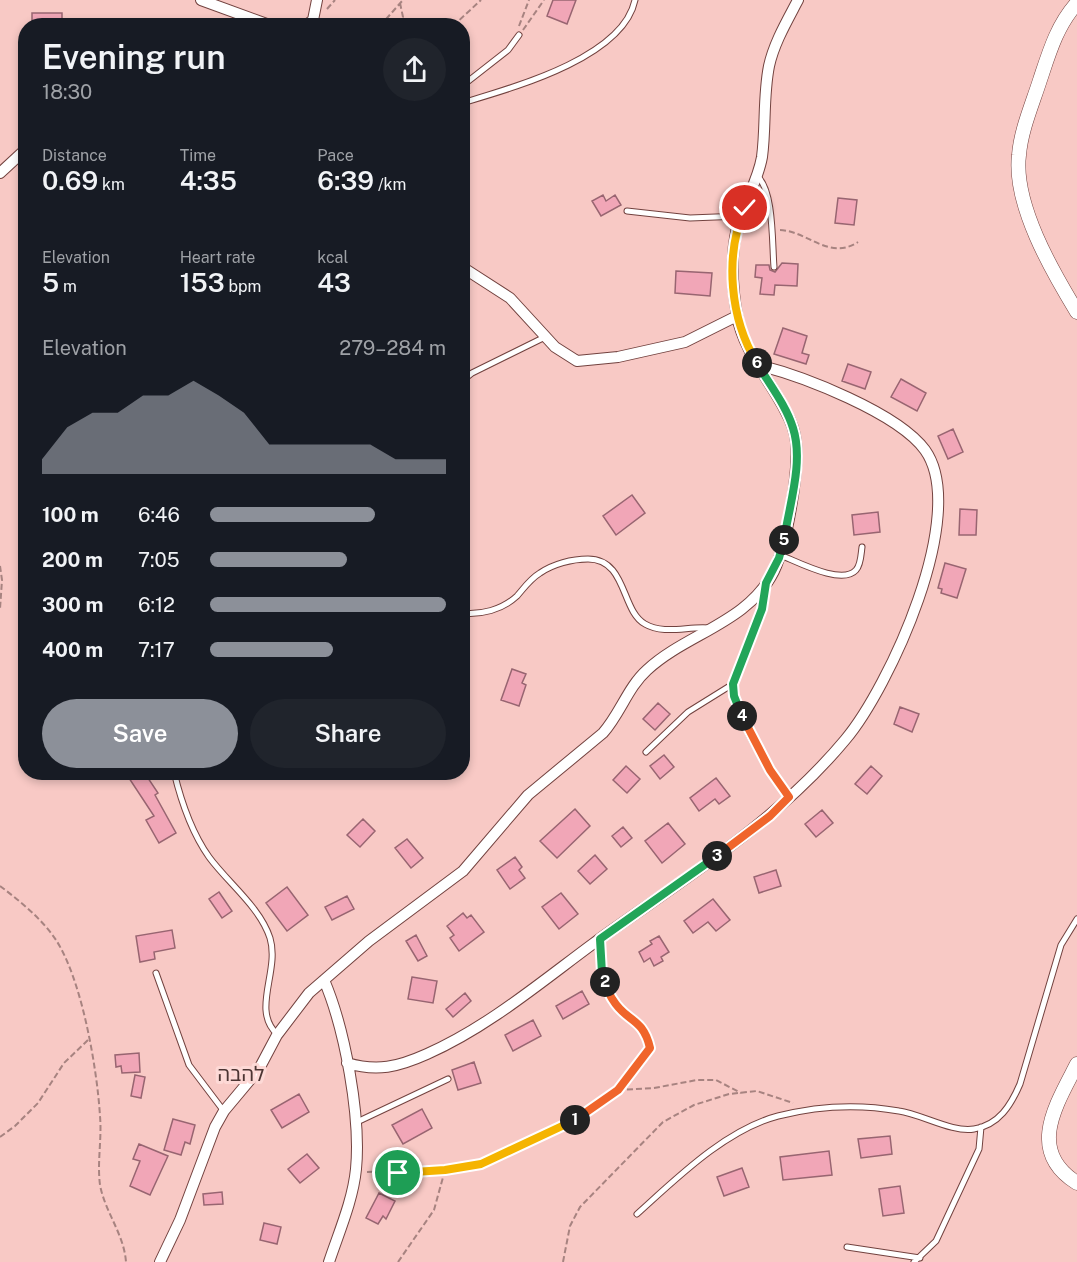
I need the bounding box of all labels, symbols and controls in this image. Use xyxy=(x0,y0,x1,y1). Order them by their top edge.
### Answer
text: Evening run xyxy=(42,38,225,76)
button: share xyxy=(383,38,446,101)
text: 18:30 xyxy=(42,80,92,104)
text: Distance xyxy=(42,146,107,165)
text: Time xyxy=(180,146,216,165)
text: Pace xyxy=(317,146,354,165)
text: 0.69 xyxy=(42,165,98,196)
text: 4:35 xyxy=(180,165,237,196)
text: 6:39 xyxy=(317,165,374,196)
text: km xyxy=(98,175,125,194)
text: /km xyxy=(374,175,406,194)
pin xyxy=(719,182,770,233)
icon: check xyxy=(728,191,761,224)
text: Elevation xyxy=(42,248,110,267)
text: Heart rate xyxy=(180,248,255,267)
text: kcal xyxy=(317,248,348,267)
text: 5 xyxy=(42,267,59,298)
text: 153 xyxy=(180,267,225,298)
text: 43 xyxy=(317,267,351,298)
text: m xyxy=(59,277,77,296)
text: bpm xyxy=(225,277,261,296)
text: Elevation xyxy=(42,336,127,360)
text: 279–284 m xyxy=(339,336,446,360)
pin: 6 xyxy=(742,348,772,378)
text: 6 xyxy=(752,353,762,372)
text: 100 m xyxy=(42,503,99,527)
text: 6:46 xyxy=(138,503,180,527)
pin: 5 xyxy=(769,525,799,555)
text: 5 xyxy=(779,530,789,549)
text: 200 m xyxy=(42,548,103,572)
text: 7:05 xyxy=(138,548,180,572)
text: 300 m xyxy=(42,593,103,617)
text: 6:12 xyxy=(138,593,175,617)
text: 400 m xyxy=(42,638,103,662)
text: 7:17 xyxy=(138,638,175,662)
button: Save xyxy=(42,699,238,768)
button: Share xyxy=(250,699,446,768)
pin: 4 xyxy=(727,701,757,731)
text: 4 xyxy=(737,706,747,725)
pin: 3 xyxy=(702,841,732,871)
text: 3 xyxy=(712,846,722,865)
pin: 2 xyxy=(590,967,620,997)
text: 2 xyxy=(600,972,610,991)
district label: להבה xyxy=(218,1062,264,1086)
pin: 1 xyxy=(560,1105,590,1135)
text: 1 xyxy=(572,1110,578,1129)
pin xyxy=(372,1147,423,1198)
icon: arrive xyxy=(381,1156,414,1189)

